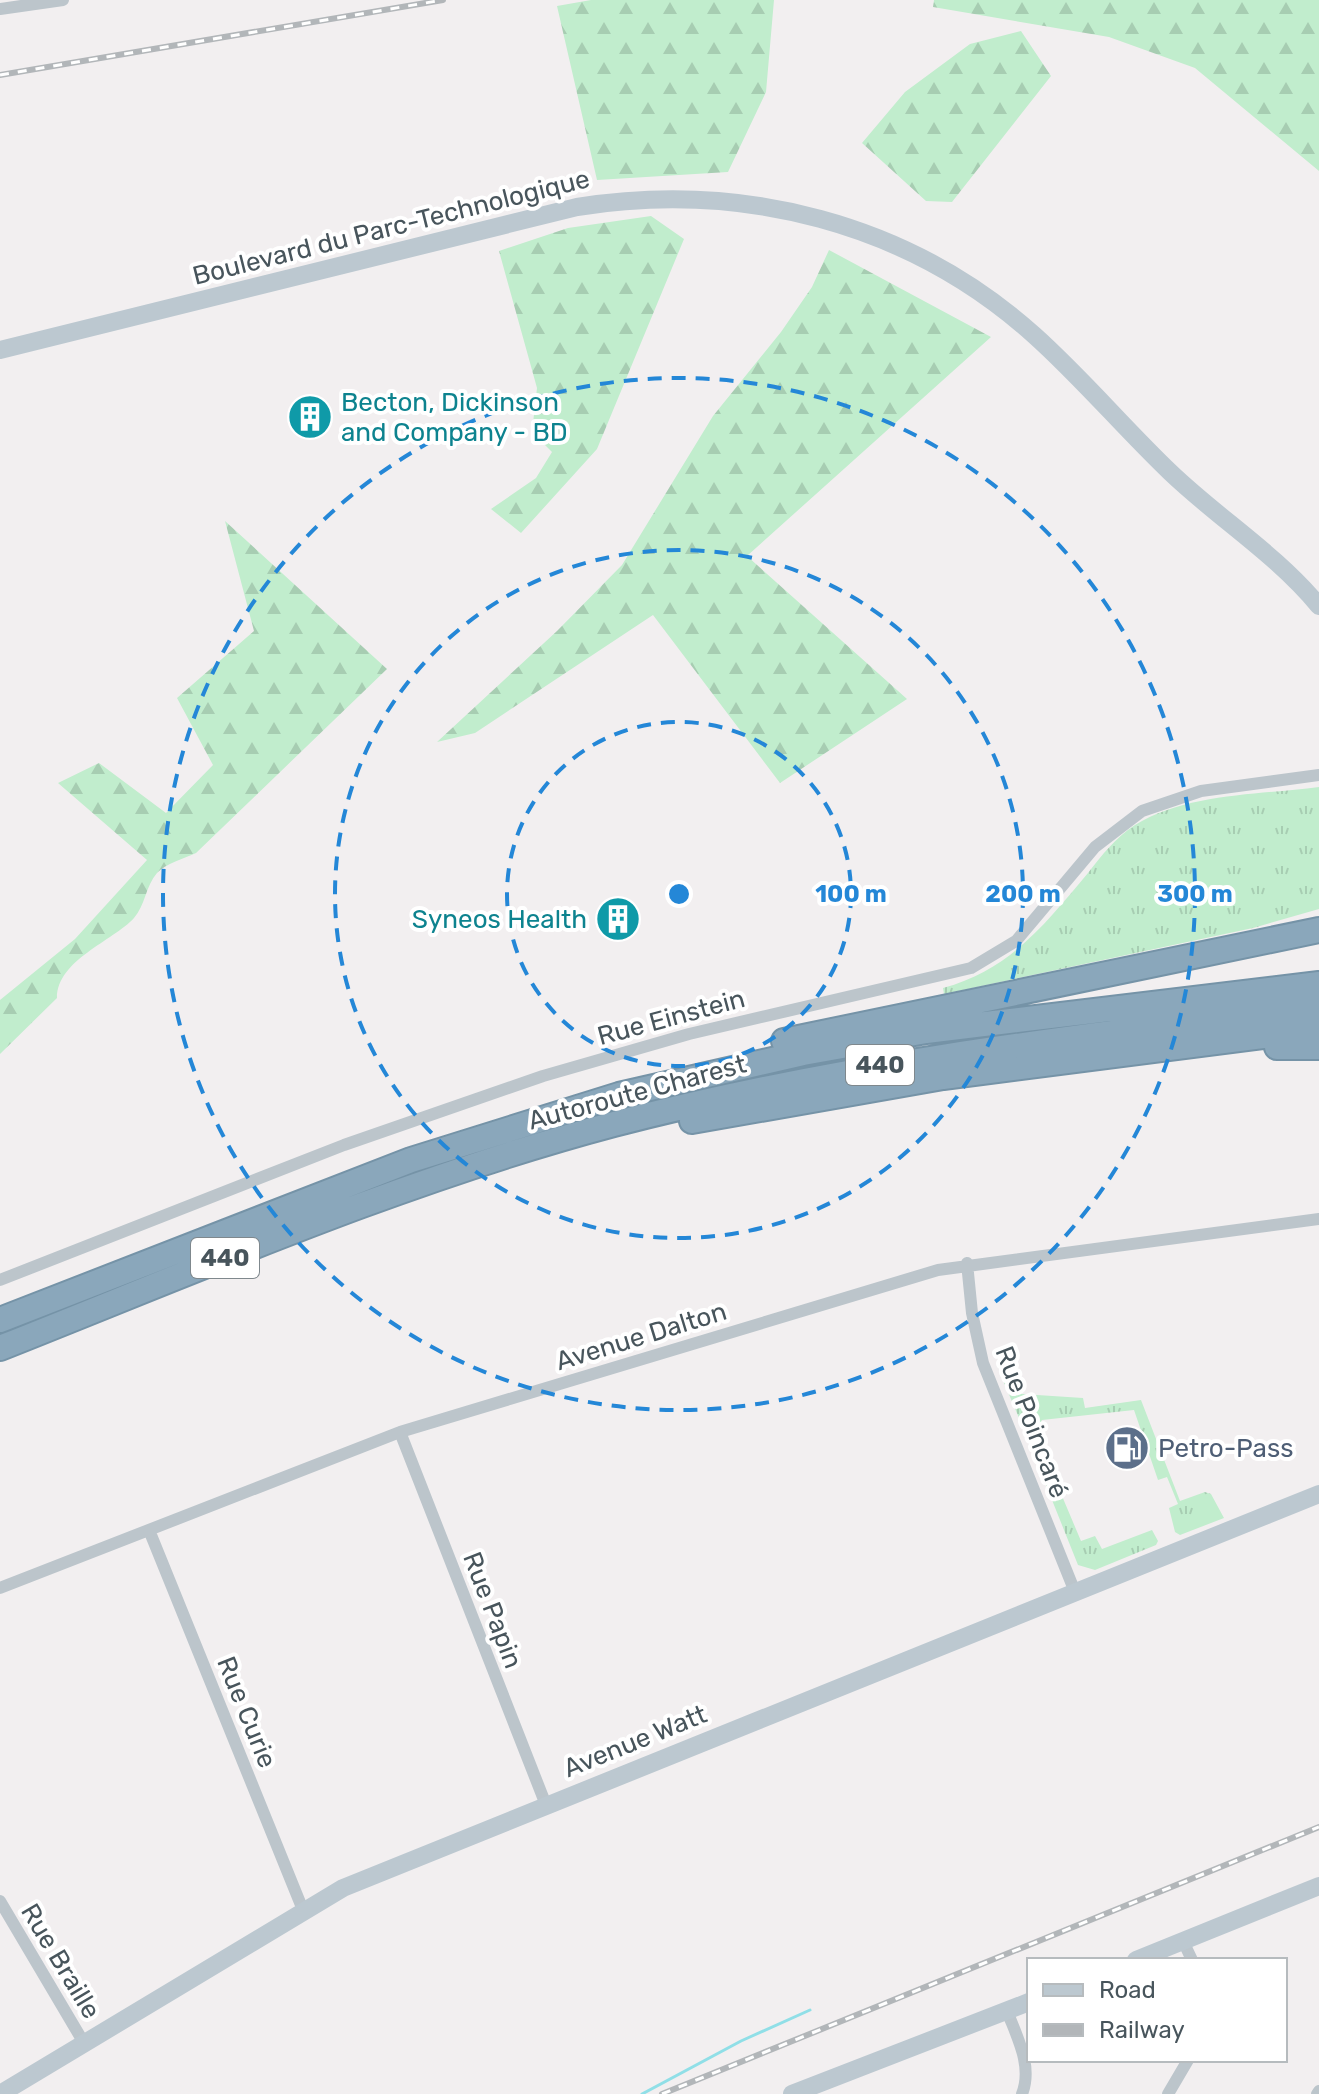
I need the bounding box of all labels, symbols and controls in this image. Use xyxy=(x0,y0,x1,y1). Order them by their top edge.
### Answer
street label: Boulevard du Parc-Technologique xyxy=(189,163,593,292)
place label: Becton, Dickinson and Company - BD xyxy=(341,387,568,448)
building icon: Becton, Dickinson and Company - BD xyxy=(286,393,334,441)
centre of rings xyxy=(665,880,693,908)
text: 100 m xyxy=(815,880,887,908)
text: 200 m xyxy=(985,880,1061,908)
text: 300 m xyxy=(1157,880,1233,908)
building icon: Syneos Health xyxy=(594,895,642,943)
place label: Syneos Health xyxy=(412,904,587,935)
street label: Rue Einstein xyxy=(594,983,748,1052)
road number: 440 xyxy=(846,1045,914,1085)
street label: Autoroute Charest xyxy=(525,1048,750,1136)
road number: 440 xyxy=(191,1238,259,1278)
street label: Avenue Dalton xyxy=(552,1296,730,1377)
street label: Rue Poincaré xyxy=(988,1342,1075,1502)
fuel station icon: Petro-Pass xyxy=(1103,1424,1151,1472)
place label: Petro-Pass xyxy=(1158,1433,1293,1464)
street label: Rue Papin xyxy=(456,1548,529,1673)
street label: Rue Curie xyxy=(210,1652,283,1772)
street label: Avenue Watt xyxy=(559,1699,711,1784)
street label: Rue Braille xyxy=(14,1898,107,2024)
legend xyxy=(1027,1958,1287,2062)
text: Road xyxy=(1099,1976,1156,2004)
text: Railway xyxy=(1099,2016,1185,2044)

